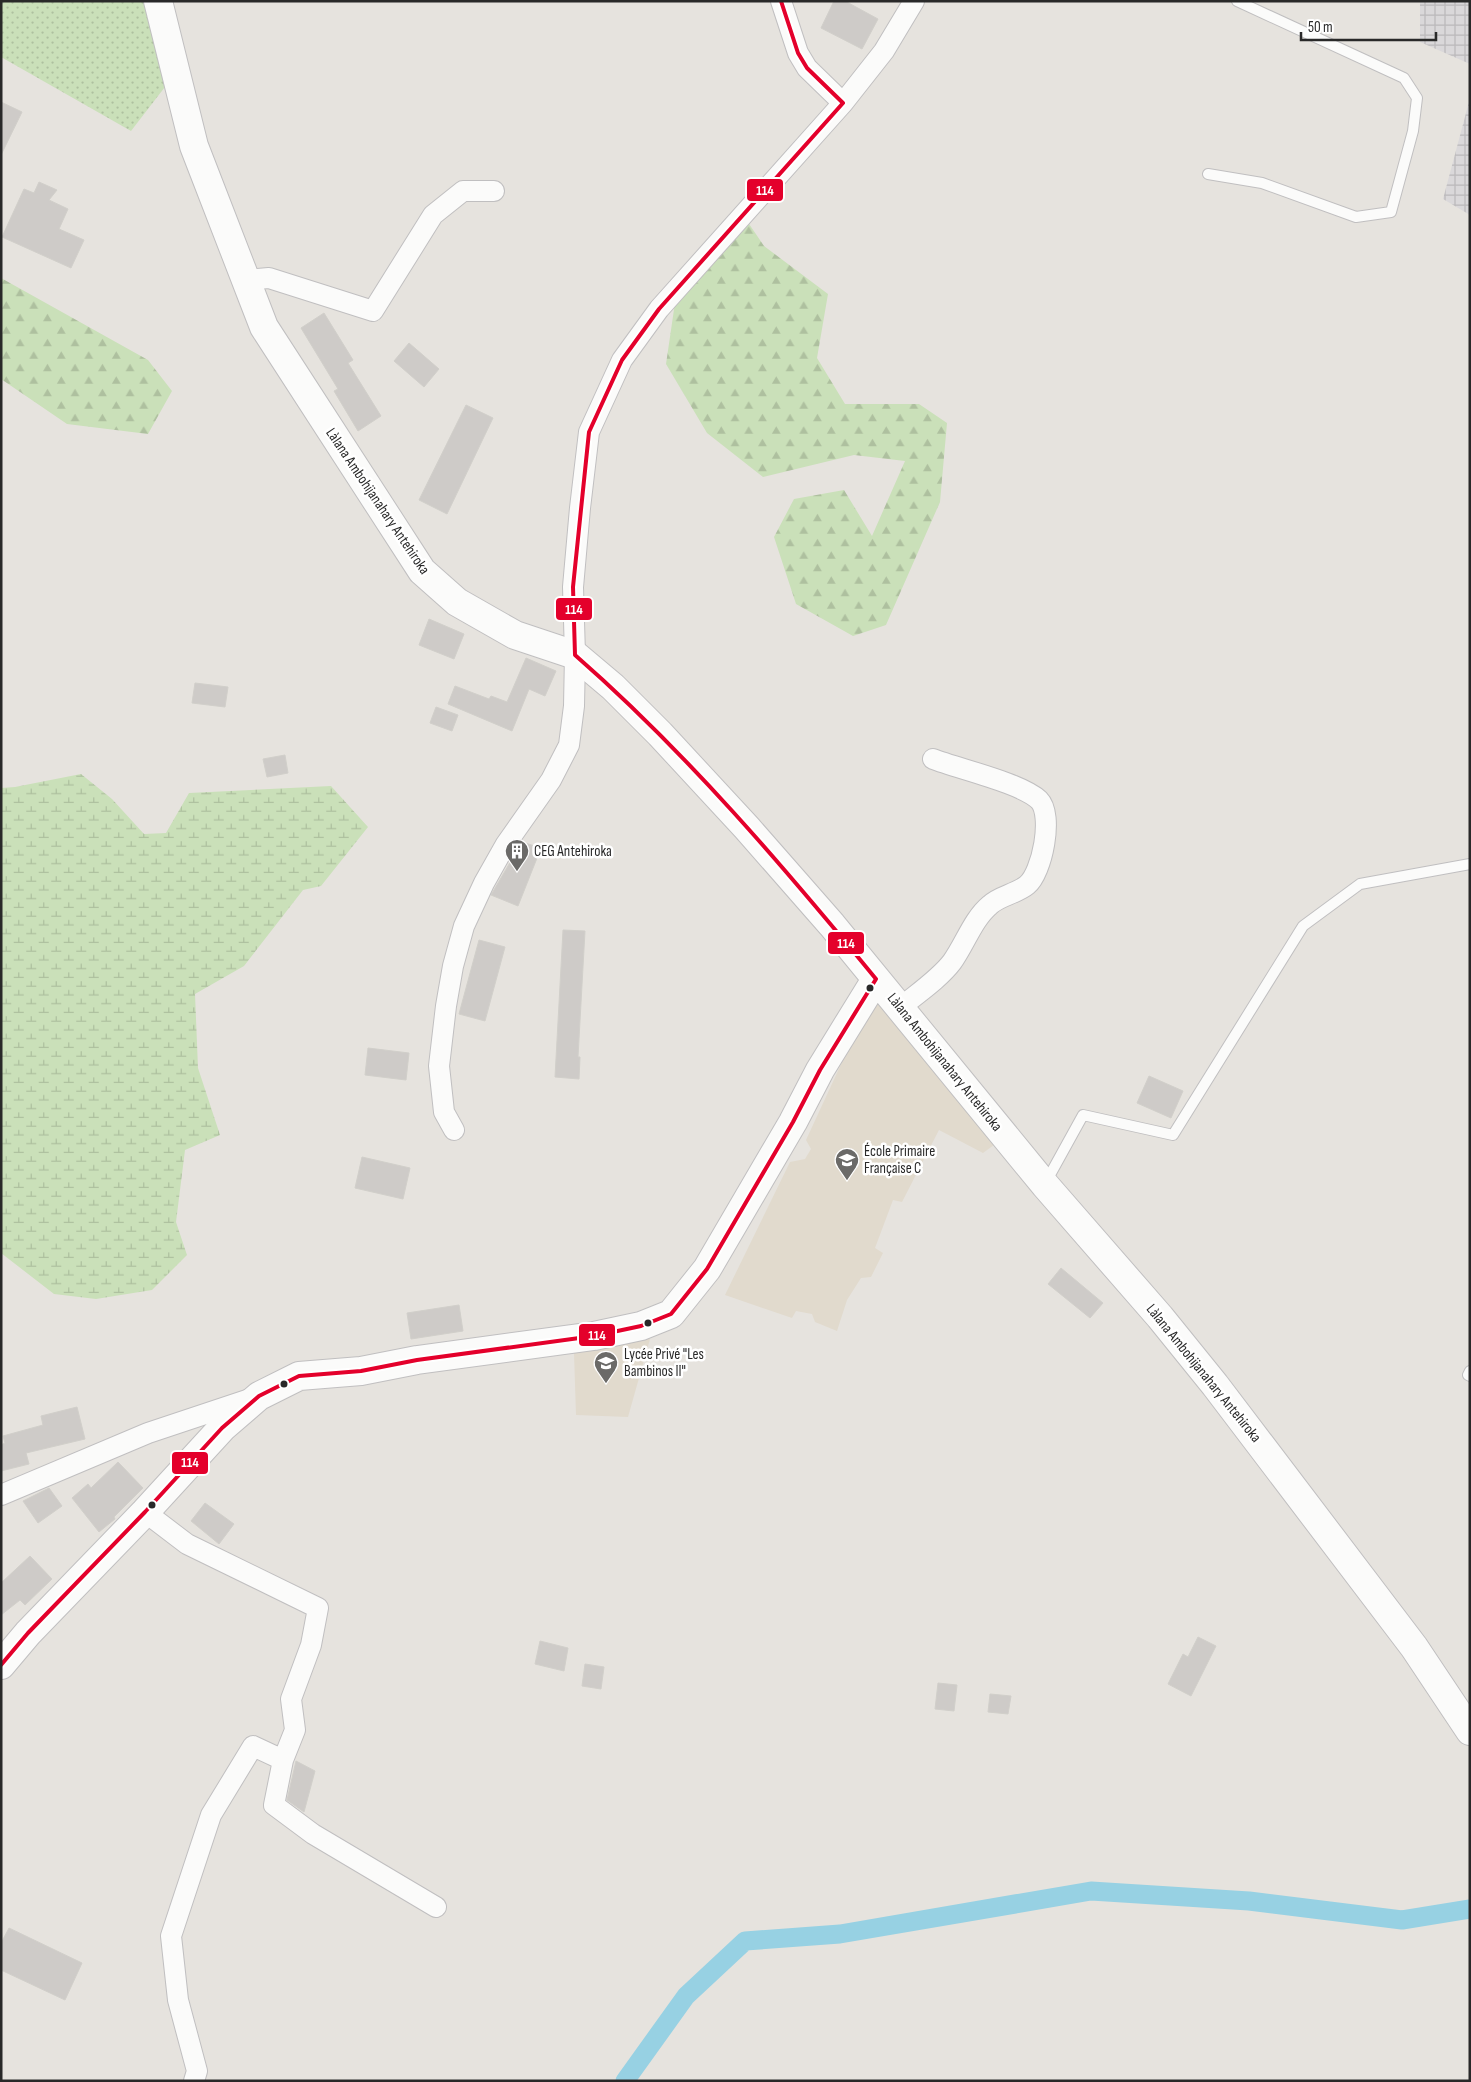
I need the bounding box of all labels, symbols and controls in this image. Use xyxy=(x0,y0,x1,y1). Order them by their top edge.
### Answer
scale bar xyxy=(1301,10,1436,42)
text: 50 m xyxy=(1308,18,1333,37)
line badge: 114 xyxy=(746,178,784,202)
text: 114 xyxy=(756,182,774,199)
street label: Làlana Ambohijanahary Antehiroka xyxy=(321,424,434,578)
line badge: 114 xyxy=(555,597,593,621)
text: 114 xyxy=(565,601,583,618)
building icon: CEG Antehiroka xyxy=(504,838,530,872)
place label: CEG Antehiroka xyxy=(534,842,612,861)
line badge: 114 xyxy=(827,931,865,955)
text: 114 xyxy=(837,935,855,952)
unlabelled marker xyxy=(865,983,875,993)
street label: Làlana Ambohijanahary Antehiroka xyxy=(883,989,1006,1136)
place label: École Primaire Française C xyxy=(864,1142,935,1178)
school or university icon: École Primaire Française C xyxy=(834,1147,860,1181)
street label: Làlana Ambohijanahary Antehiroka xyxy=(1142,1300,1265,1447)
unlabelled marker xyxy=(643,1318,653,1328)
line badge: 114 xyxy=(578,1323,616,1347)
text: 114 xyxy=(588,1327,606,1344)
place label: Lycée Privé "Les Bambinos II" xyxy=(624,1345,704,1381)
school or university icon: Lycée Privé "Les Bambinos II" xyxy=(593,1350,619,1384)
unlabelled marker xyxy=(279,1379,289,1389)
line badge: 114 xyxy=(171,1451,209,1475)
text: 114 xyxy=(181,1454,199,1471)
unlabelled marker xyxy=(147,1500,157,1510)

